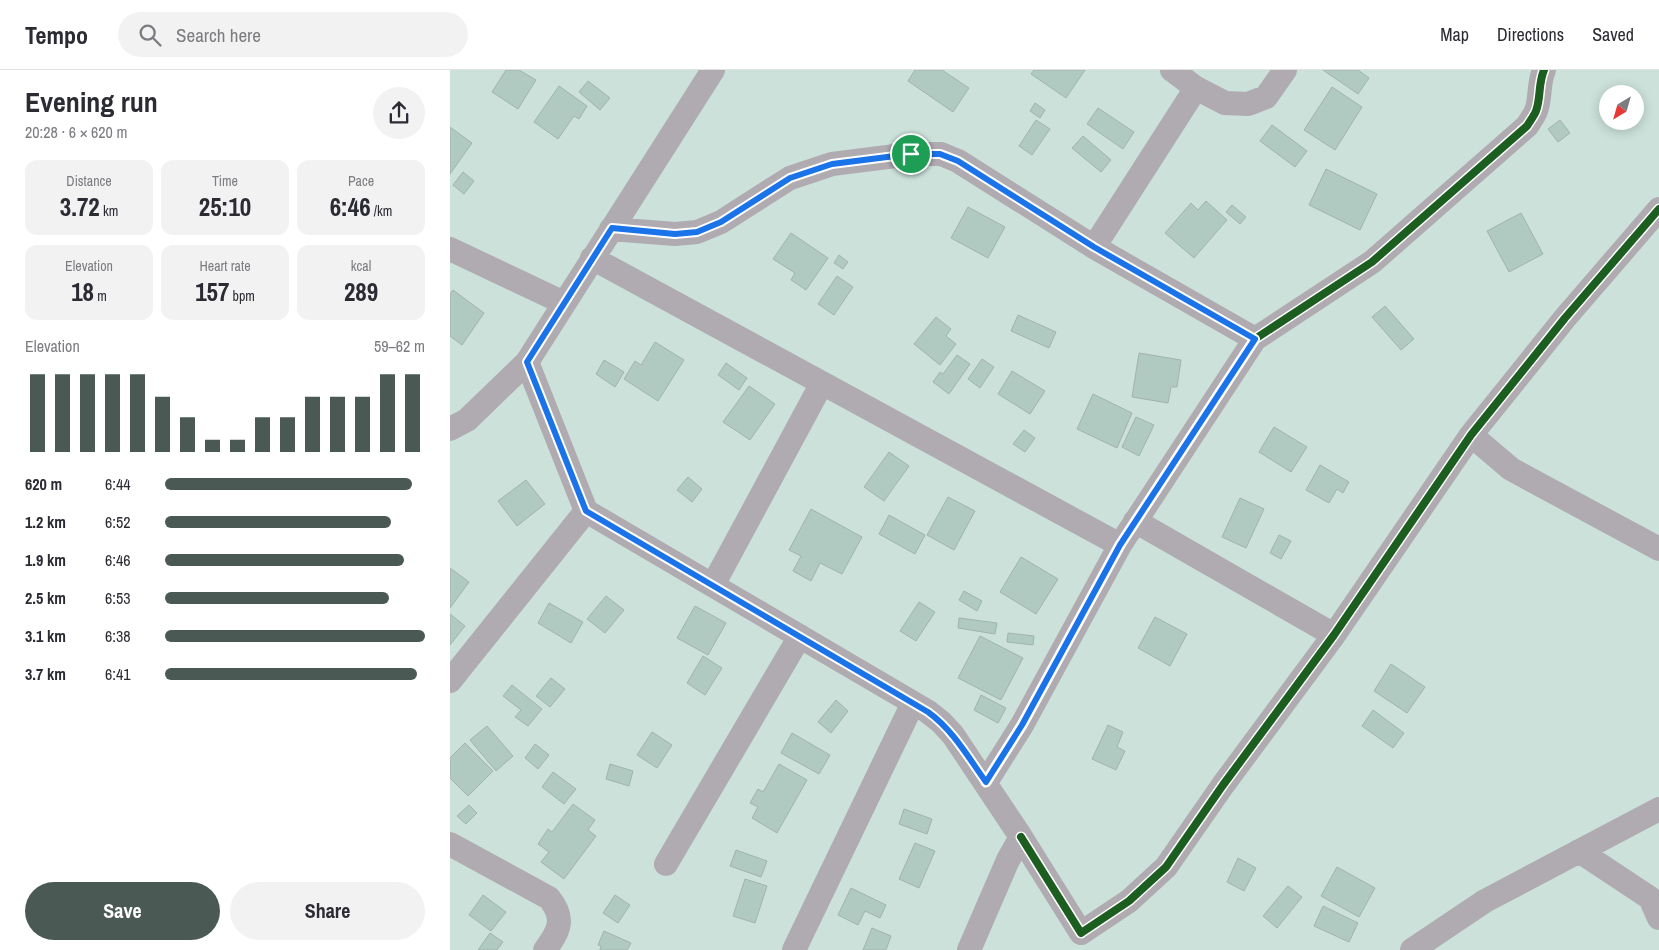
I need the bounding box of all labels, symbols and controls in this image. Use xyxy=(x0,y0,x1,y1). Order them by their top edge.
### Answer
search box xyxy=(118,12,468,57)
text: Tempo xyxy=(25,19,88,51)
icon: search xyxy=(136,21,164,49)
text: Search here xyxy=(176,22,261,48)
text: Map xyxy=(1440,22,1469,47)
text: Directions xyxy=(1497,22,1564,47)
text: Saved xyxy=(1592,22,1634,47)
text: Evening run xyxy=(25,83,158,121)
north arrow xyxy=(1599,85,1644,130)
map controls xyxy=(1599,85,1644,130)
button: share xyxy=(373,87,425,139)
text: 20:28 · 6 × 620 m xyxy=(25,121,128,143)
pin xyxy=(890,133,932,175)
icon: arrive xyxy=(897,140,925,168)
text: Distance xyxy=(66,172,112,190)
text: Time xyxy=(212,172,238,190)
text: Pace xyxy=(348,172,374,190)
text: 3.72 xyxy=(60,190,100,224)
text: 25:10 xyxy=(199,190,251,224)
text: 6:46 xyxy=(330,190,371,224)
text: km xyxy=(100,202,118,220)
text: /km xyxy=(371,202,392,220)
text: Elevation xyxy=(65,257,113,275)
text: Heart rate xyxy=(199,257,251,275)
text: kcal xyxy=(351,257,371,275)
text: 18 xyxy=(71,275,94,309)
text: 157 xyxy=(195,275,229,309)
text: 289 xyxy=(344,275,378,309)
text: m xyxy=(94,287,107,305)
text: bpm xyxy=(229,287,255,305)
text: Elevation xyxy=(25,335,80,357)
text: 59–62 m xyxy=(374,335,425,357)
text: 620 m xyxy=(25,473,62,495)
text: 6:44 xyxy=(105,473,131,495)
text: 1.2 km xyxy=(25,511,66,533)
text: 6:52 xyxy=(105,511,131,533)
text: 1.9 km xyxy=(25,549,66,571)
text: 6:46 xyxy=(105,549,131,571)
text: 2.5 km xyxy=(25,587,66,609)
text: 6:53 xyxy=(105,587,131,609)
text: 3.1 km xyxy=(25,625,66,647)
text: 6:38 xyxy=(105,625,131,647)
text: 3.7 km xyxy=(25,663,66,685)
text: 6:41 xyxy=(105,663,131,685)
button: Save xyxy=(25,882,220,940)
button: Share xyxy=(230,882,425,940)

